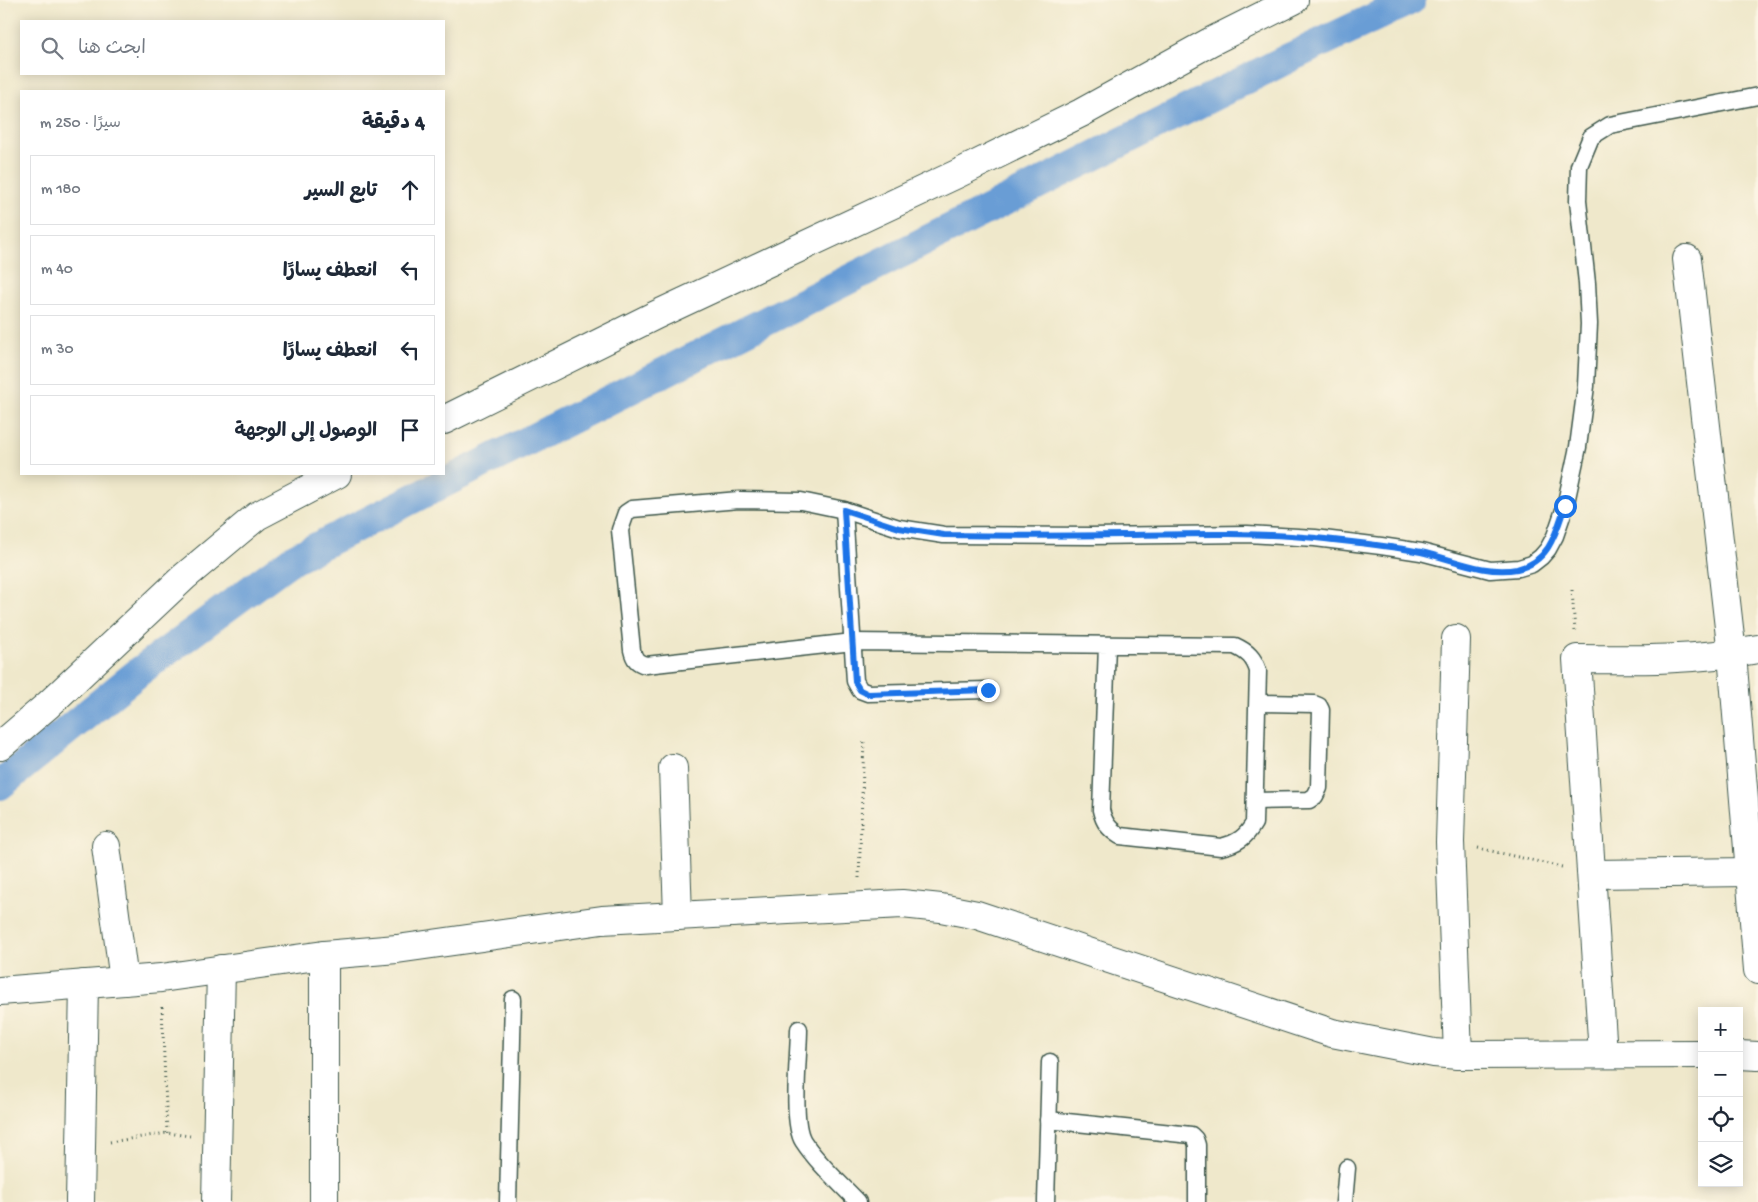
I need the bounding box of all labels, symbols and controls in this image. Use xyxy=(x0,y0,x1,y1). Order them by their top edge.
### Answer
search box xyxy=(20,20,445,75)
icon: search xyxy=(38,34,66,62)
text: ابحث هنا xyxy=(78,38,146,61)
text: 4 دقيقة xyxy=(362,112,425,137)
text: سيرًا · 250 m xyxy=(40,115,121,134)
icon: ahead xyxy=(396,176,424,204)
text: 180 m xyxy=(41,181,80,200)
text: تابع السير xyxy=(305,181,377,204)
icon: left xyxy=(396,256,424,284)
text: 40 m xyxy=(41,261,73,280)
text: انعطف يسارًا xyxy=(283,261,377,284)
icon: left xyxy=(396,336,424,364)
text: 30 m xyxy=(41,341,74,360)
text: انعطف يسارًا xyxy=(283,341,377,364)
icon: arrive xyxy=(396,416,424,444)
text: الوصول إلى الوجهة xyxy=(234,421,377,444)
route start xyxy=(1554,495,1577,518)
route end xyxy=(977,679,1000,702)
map controls xyxy=(1698,1007,1743,1187)
button: + xyxy=(1698,1007,1743,1052)
button: − xyxy=(1698,1052,1743,1097)
button: locate xyxy=(1698,1097,1743,1142)
button: layers xyxy=(1698,1142,1743,1187)

